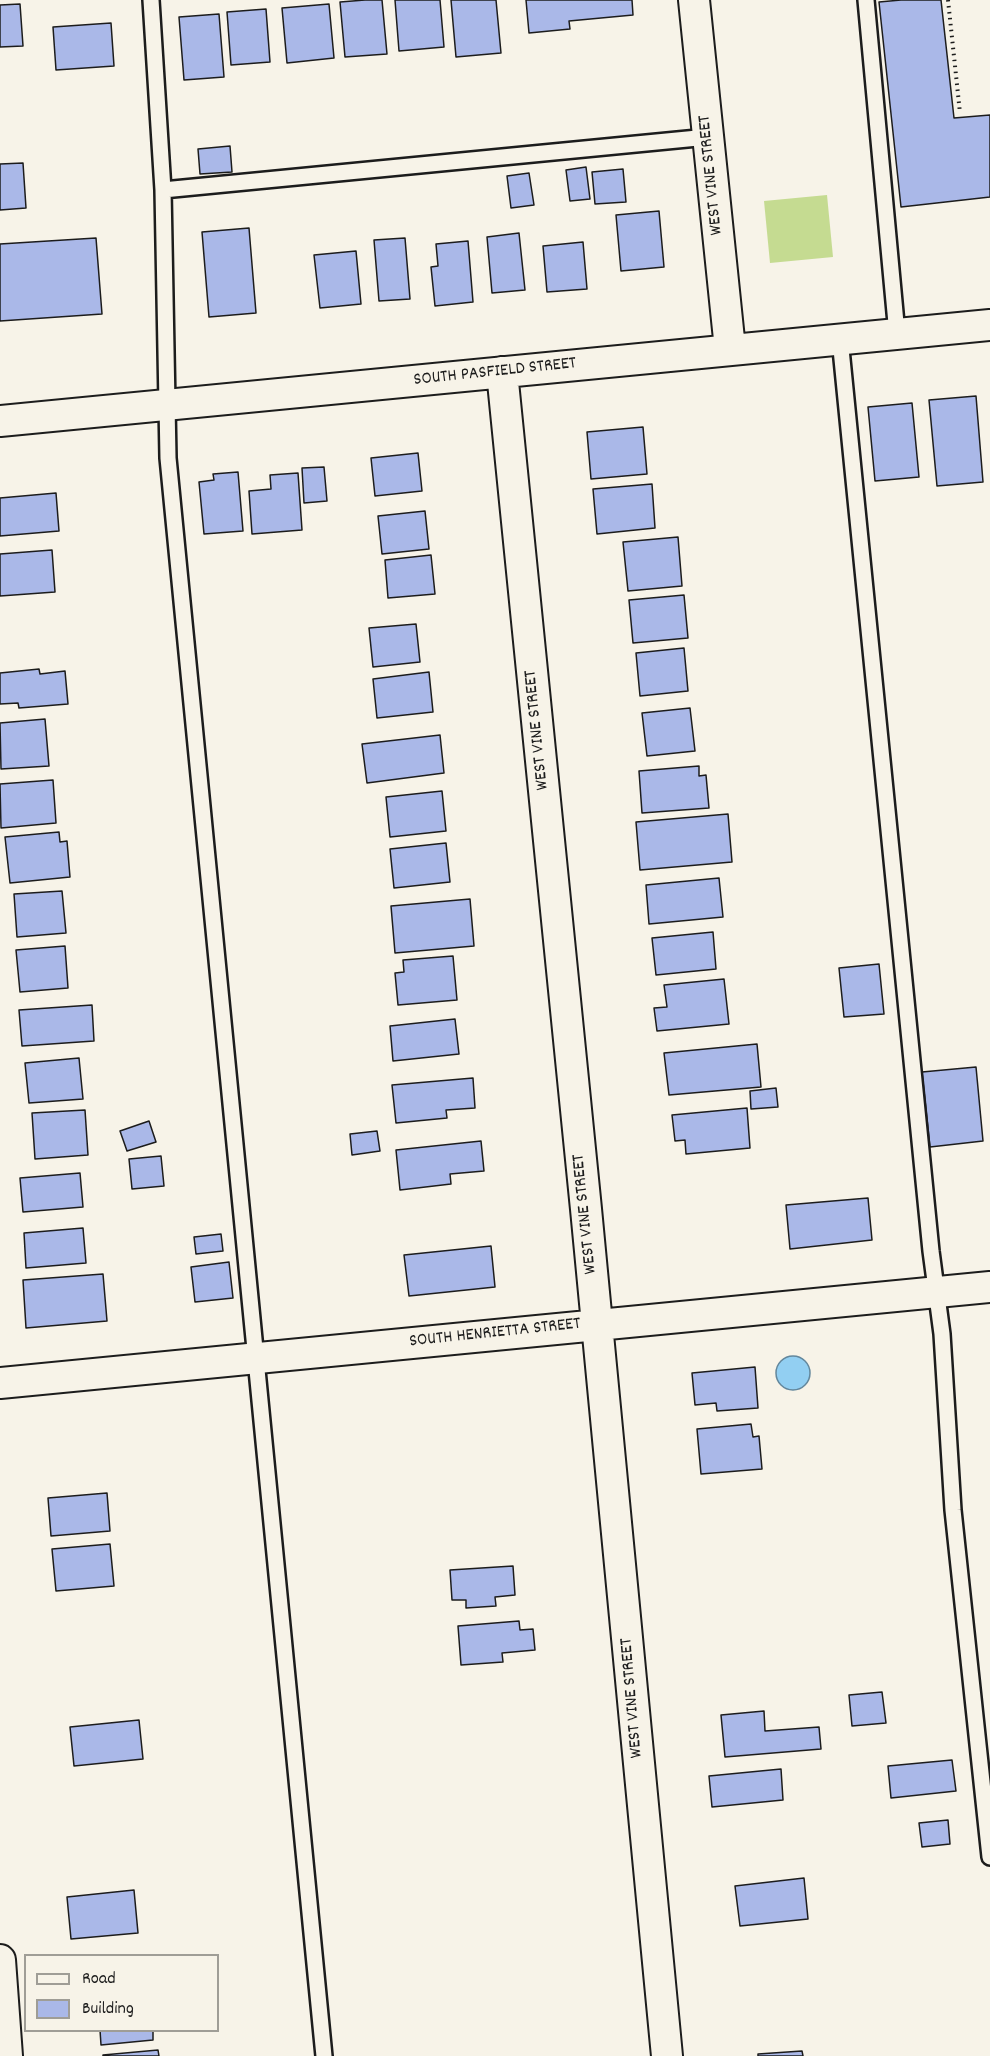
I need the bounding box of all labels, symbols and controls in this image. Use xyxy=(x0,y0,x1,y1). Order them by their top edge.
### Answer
street label: WEST VINE STREET xyxy=(695,114,729,236)
street label: SOUTH PASFIELD STREET xyxy=(413,354,577,392)
street label: WEST VINE STREET xyxy=(521,669,555,791)
street label: WEST VINE STREET xyxy=(569,1153,603,1275)
street label: SOUTH HENRIETTA STREET xyxy=(408,1314,582,1354)
street label: WEST VINE STREET xyxy=(617,1637,649,1759)
legend xyxy=(24,1954,219,2032)
text: Road xyxy=(82,1967,116,1992)
text: Building xyxy=(82,1997,134,2022)

